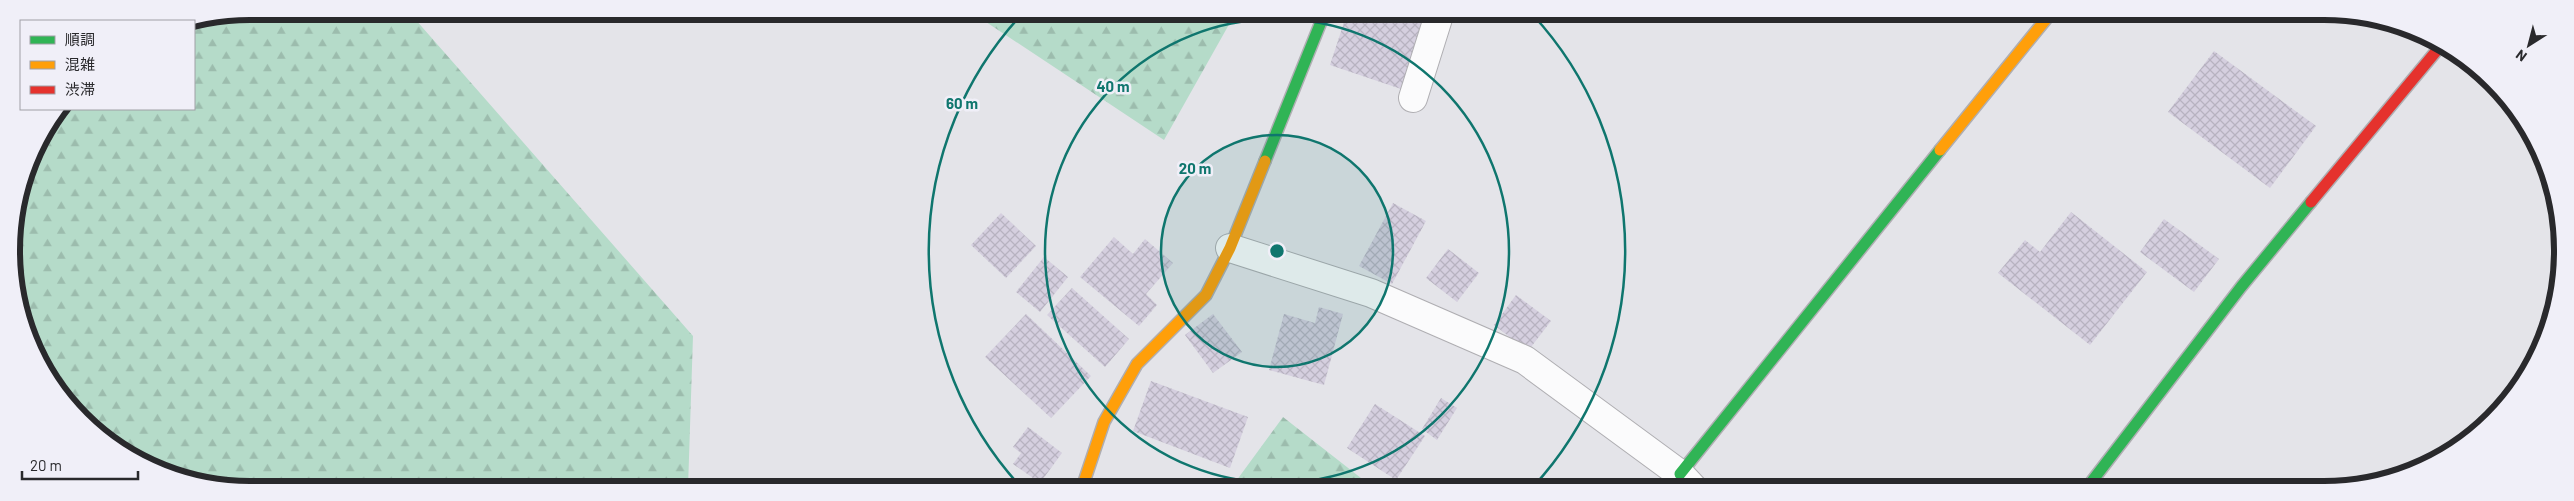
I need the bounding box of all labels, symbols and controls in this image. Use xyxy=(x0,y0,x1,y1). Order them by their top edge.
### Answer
legend xyxy=(20,20,195,110)
north arrow xyxy=(2504,20,2554,70)
text: 順調 xyxy=(65,30,95,48)
text: N xyxy=(2512,46,2530,66)
text: 混雑 xyxy=(65,55,95,73)
text: 40 m xyxy=(1096,77,1130,95)
text: 渋滞 xyxy=(65,80,95,98)
text: 60 m xyxy=(946,94,978,112)
text: 20 m xyxy=(1179,159,1211,177)
centre of rings xyxy=(1268,242,1286,260)
scale bar xyxy=(22,448,139,480)
text: 20 m xyxy=(30,456,62,474)

